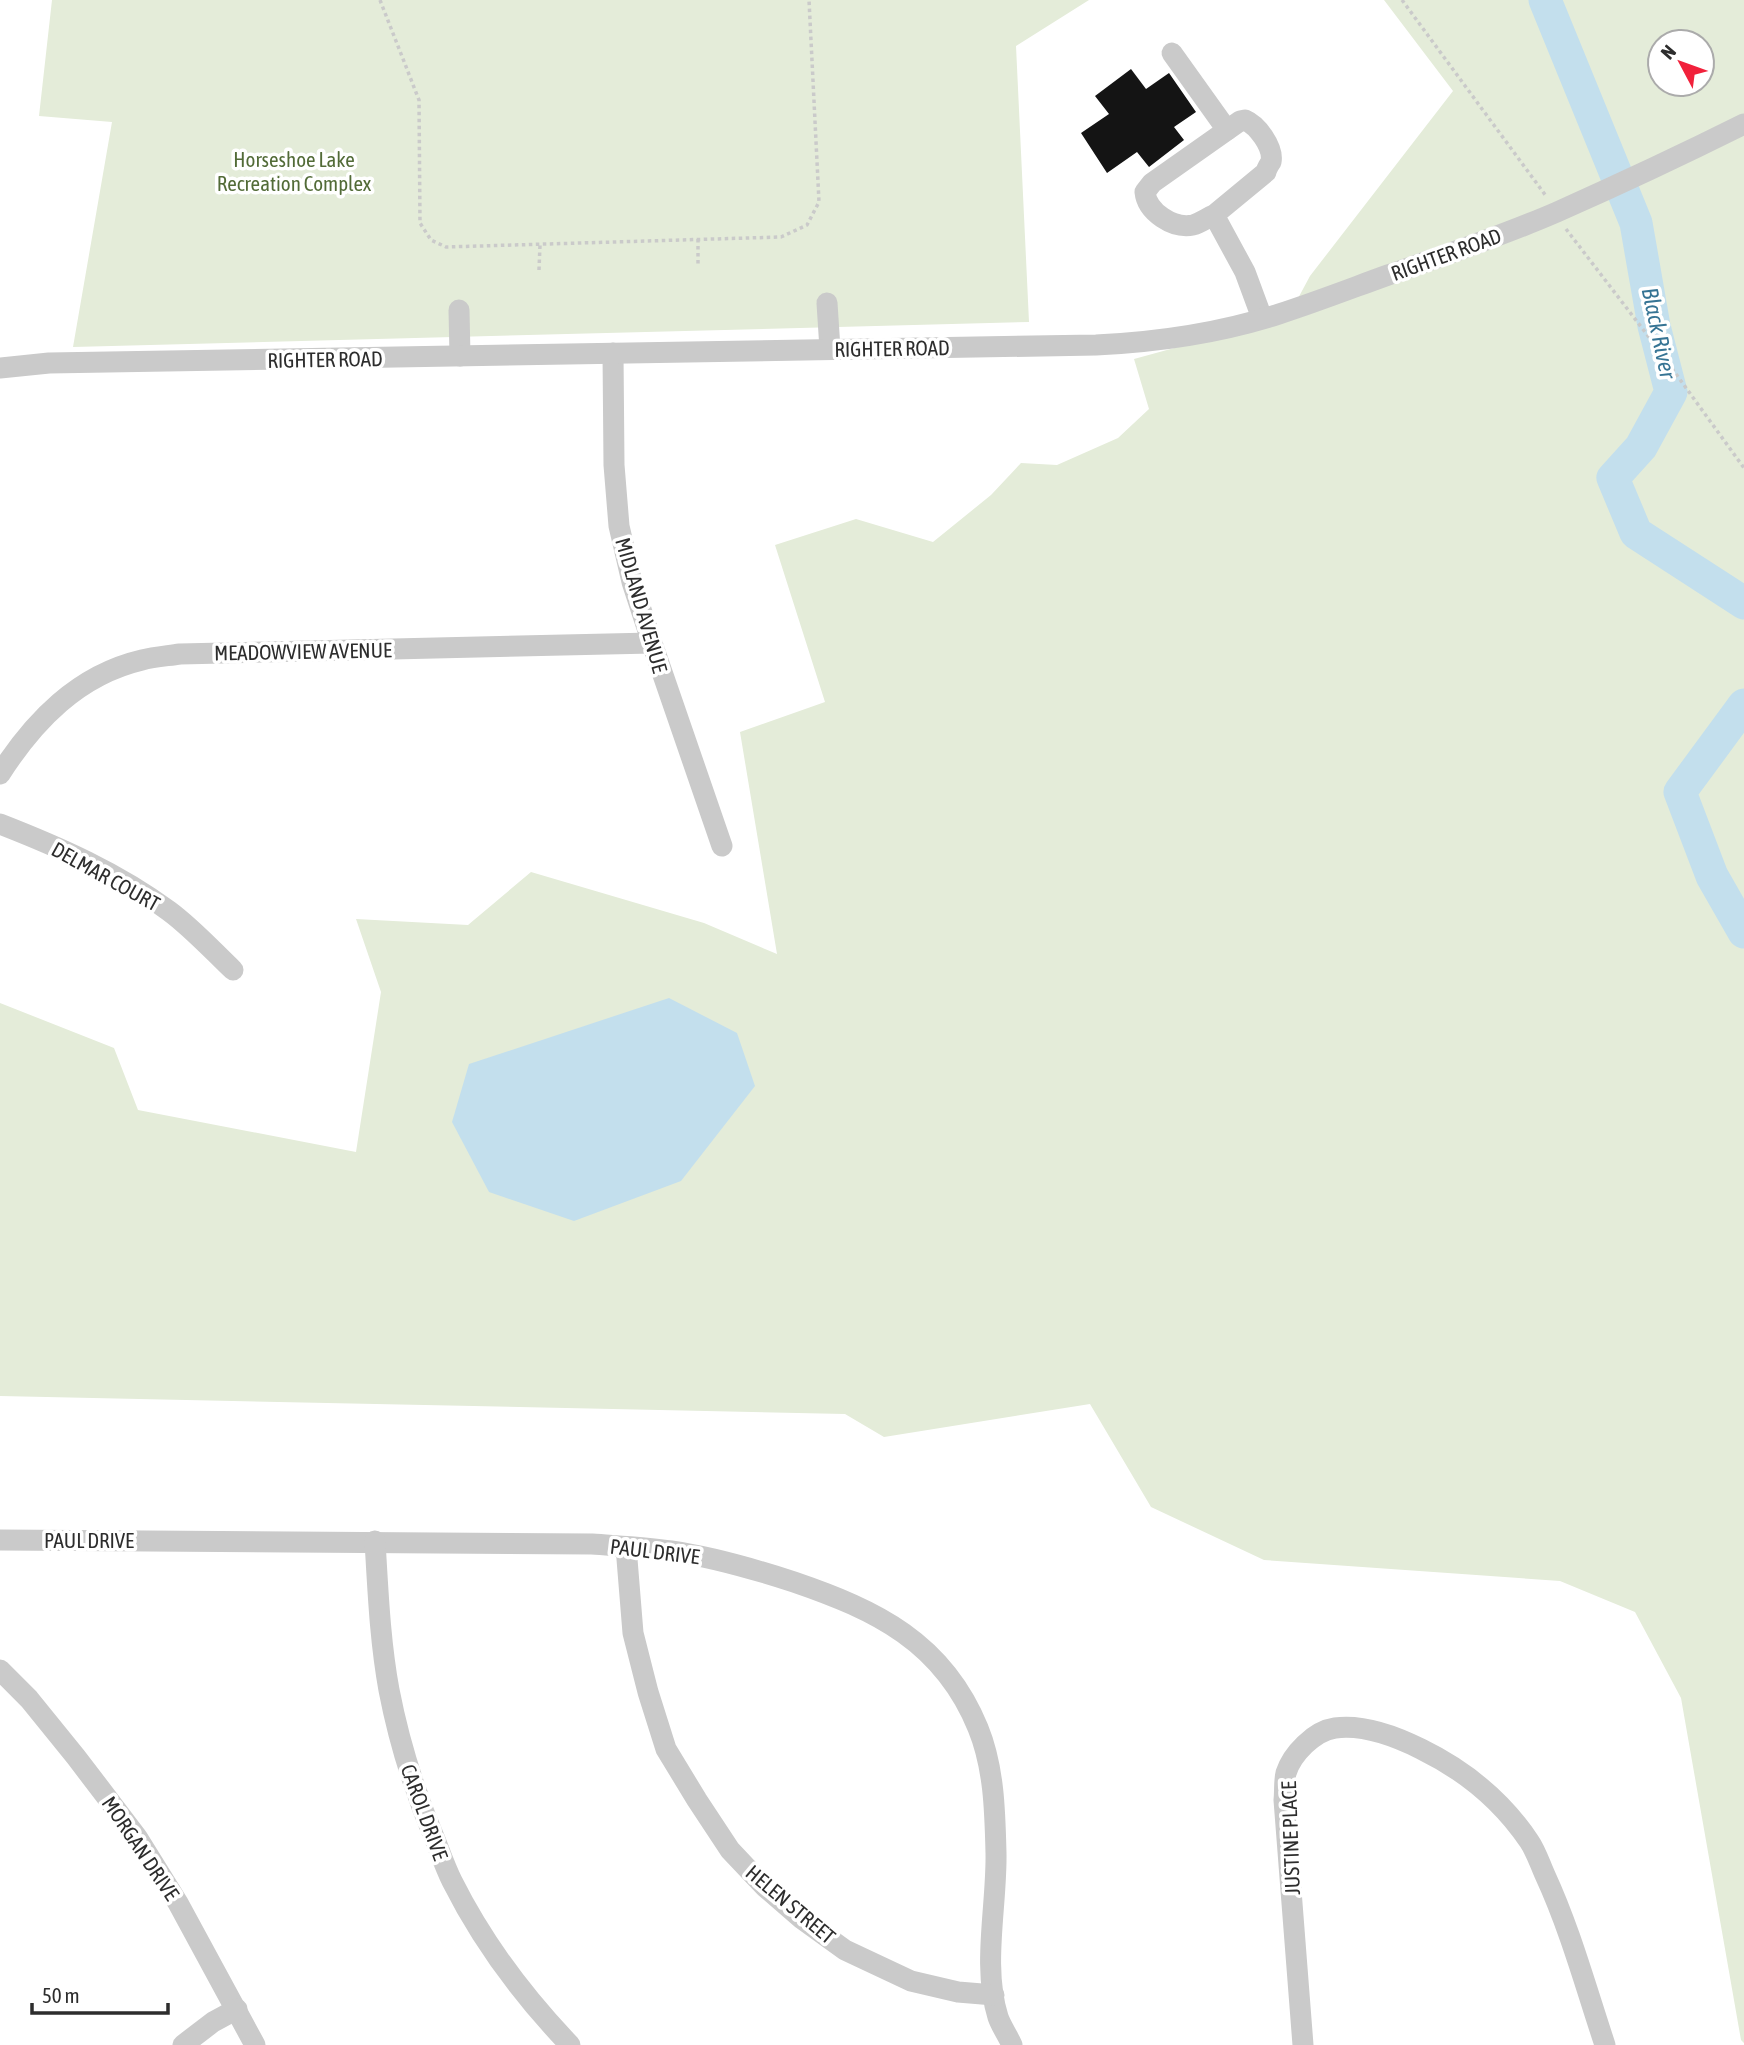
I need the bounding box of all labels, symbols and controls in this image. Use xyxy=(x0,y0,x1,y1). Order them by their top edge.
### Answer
north arrow xyxy=(1646,28,1716,98)
text: N xyxy=(1656,40,1680,63)
park label: Horseshoe Lake Recreation Complex xyxy=(217,147,372,195)
street label: RIGHTER ROAD xyxy=(1388,223,1504,285)
water label: Black River xyxy=(1637,285,1682,382)
street label: RIGHTER ROAD xyxy=(834,335,950,361)
street label: RIGHTER ROAD xyxy=(267,346,383,372)
street label: MIDLAND AVENUE xyxy=(611,535,673,675)
street label: MEADOWVIEW AVENUE xyxy=(214,637,392,665)
street label: DELMAR COURT xyxy=(48,836,164,916)
street label: PAUL DRIVE xyxy=(44,1528,134,1552)
street label: PAUL DRIVE xyxy=(609,1534,701,1568)
street label: CAROL DRIVE xyxy=(397,1761,453,1863)
street label: JUSTINE PLACE xyxy=(1276,1781,1304,1895)
street label: MORGAN DRIVE xyxy=(97,1791,185,1905)
street label: HELEN STREET xyxy=(741,1860,841,1948)
scale bar xyxy=(32,1972,168,2016)
text: 50 m xyxy=(42,1983,80,2007)

